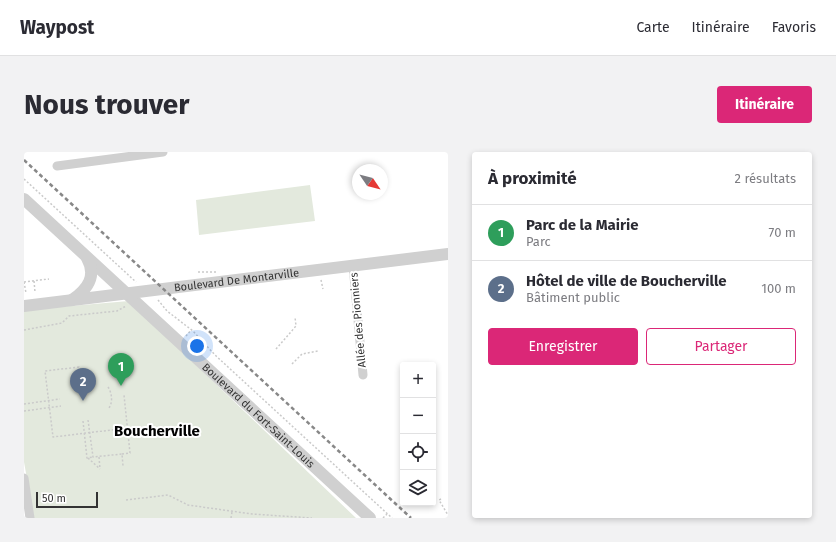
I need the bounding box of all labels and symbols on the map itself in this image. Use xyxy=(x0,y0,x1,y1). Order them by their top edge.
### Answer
north arrow xyxy=(352,164,388,200)
street label: Boulevard De Montarville xyxy=(173,266,300,294)
street label: Allée des Pionniers xyxy=(347,272,369,368)
your location xyxy=(187,336,207,356)
pin: 1 xyxy=(108,353,134,386)
street label: Boulevard du Fort-Saint-Louis xyxy=(200,360,317,470)
pin: 2 xyxy=(70,368,96,401)
district label: Boucherville xyxy=(114,422,200,440)
scale bar xyxy=(36,490,98,509)

